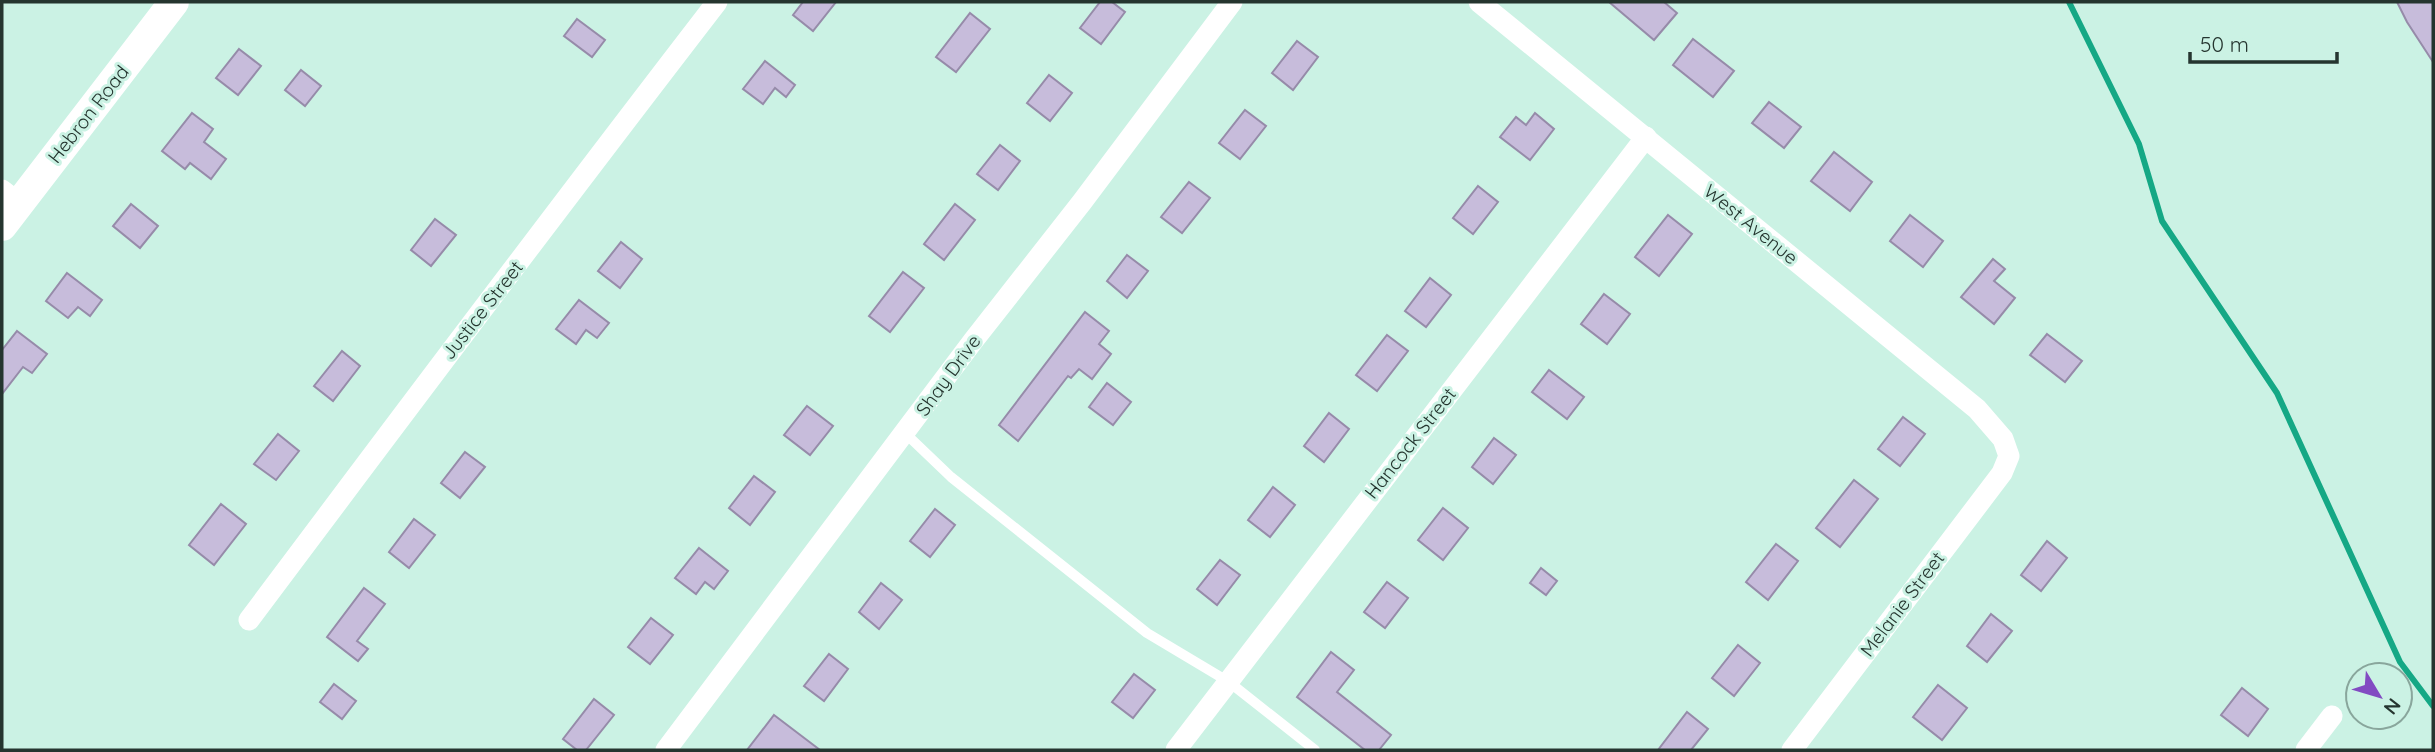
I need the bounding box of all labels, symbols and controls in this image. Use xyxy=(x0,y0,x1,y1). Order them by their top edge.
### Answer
scale bar xyxy=(2190,21,2337,65)
text: 50 m xyxy=(2200,31,2249,57)
street label: Hebron Road xyxy=(42,60,134,168)
street label: West Avenue xyxy=(1699,179,1803,269)
street label: Justice Street xyxy=(436,256,528,364)
street label: Shay Drive xyxy=(910,330,986,420)
street label: Hancock Street xyxy=(1359,383,1461,503)
street label: Melanie Street xyxy=(1855,547,1949,661)
north arrow xyxy=(2344,661,2414,731)
text: N xyxy=(2379,694,2406,719)

